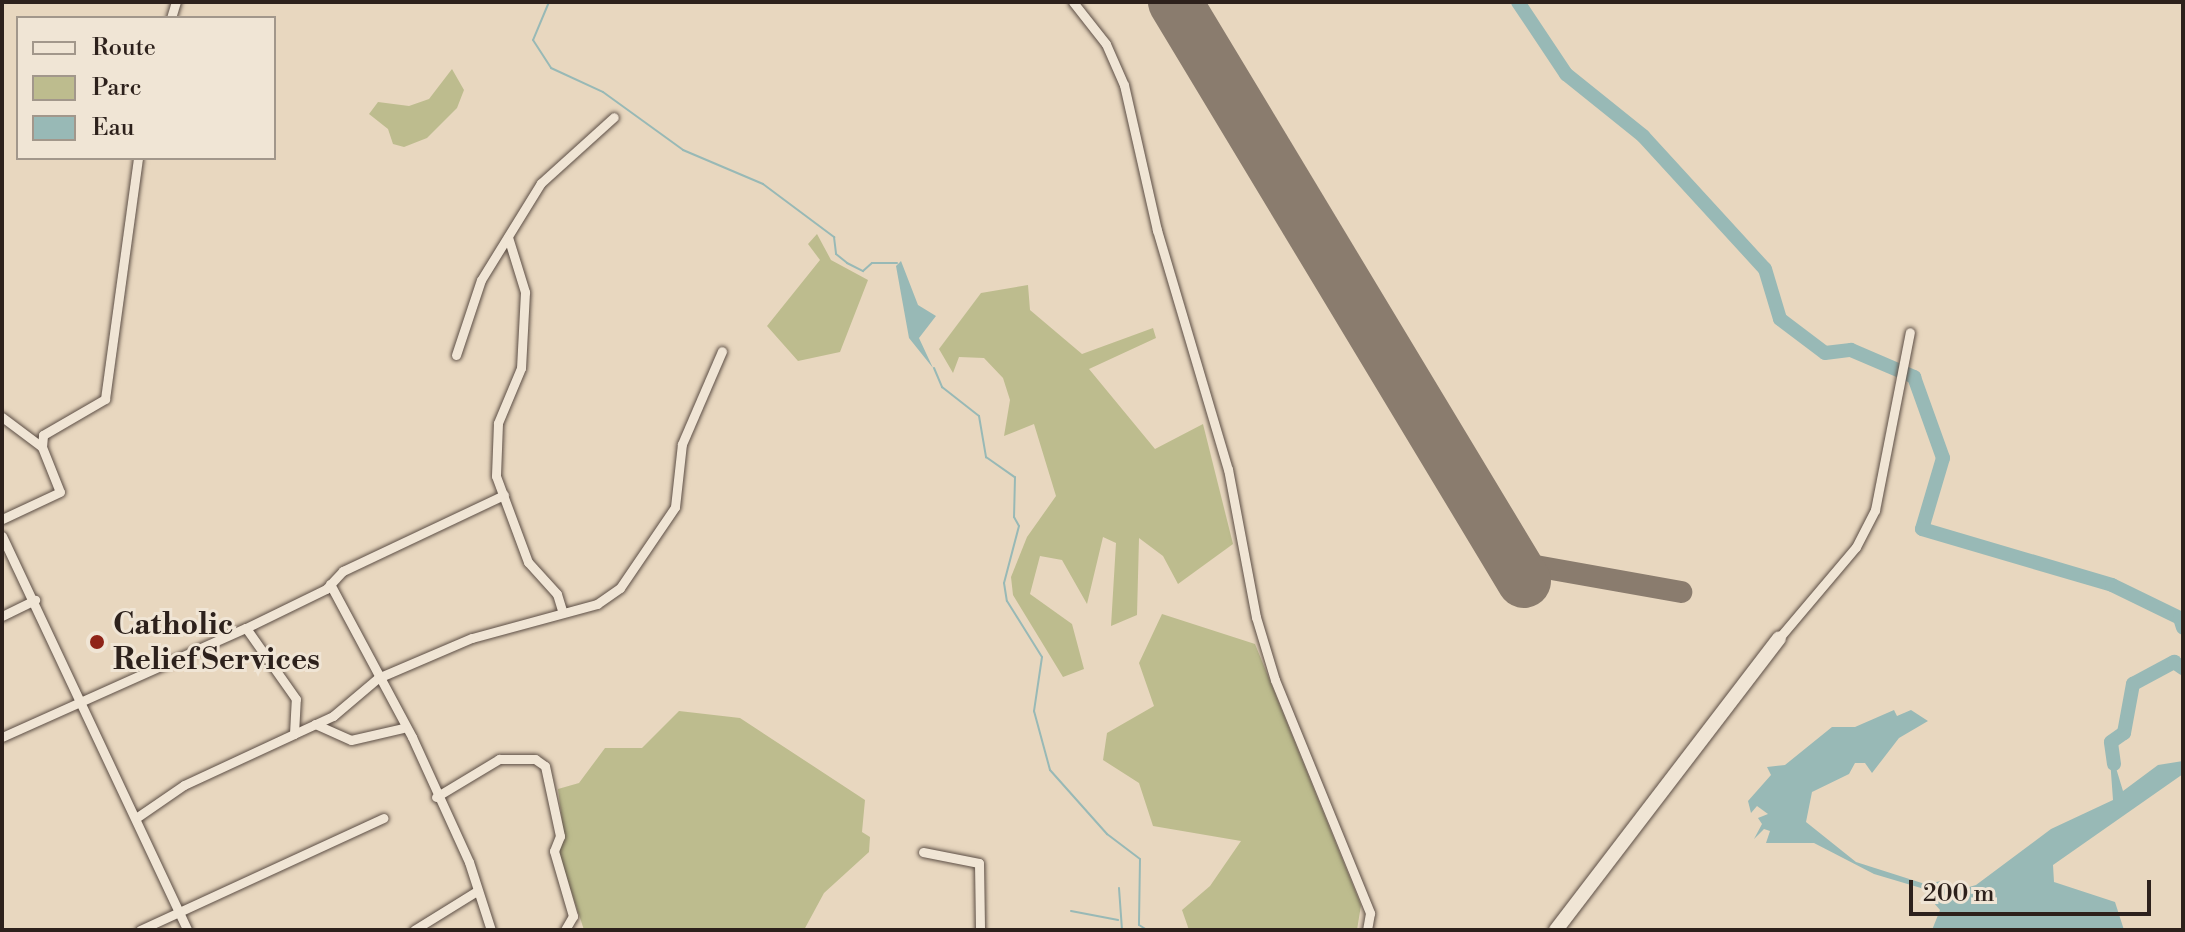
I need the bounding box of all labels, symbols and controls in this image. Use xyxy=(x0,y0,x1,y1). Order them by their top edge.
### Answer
legend xyxy=(16,16,276,160)
text: Route xyxy=(92,33,156,63)
text: Parc xyxy=(92,73,142,103)
text: Eau xyxy=(92,113,134,143)
place label: Catholic Relief Services xyxy=(113,607,320,678)
marker: Catholic Relief Services xyxy=(88,633,106,651)
scale bar xyxy=(1913,864,2155,914)
text: 200 m xyxy=(1923,879,1994,909)

